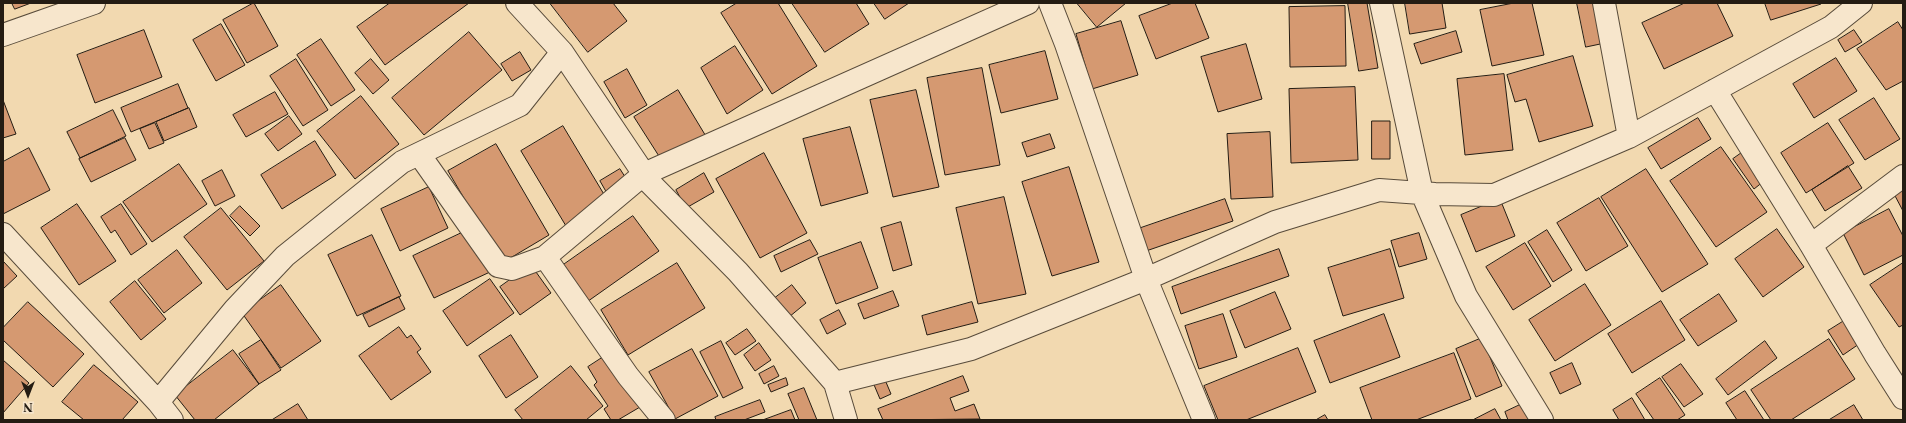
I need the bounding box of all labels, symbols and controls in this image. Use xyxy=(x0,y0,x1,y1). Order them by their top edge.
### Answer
north arrow xyxy=(8,375,48,415)
text: N xyxy=(23,400,33,414)

